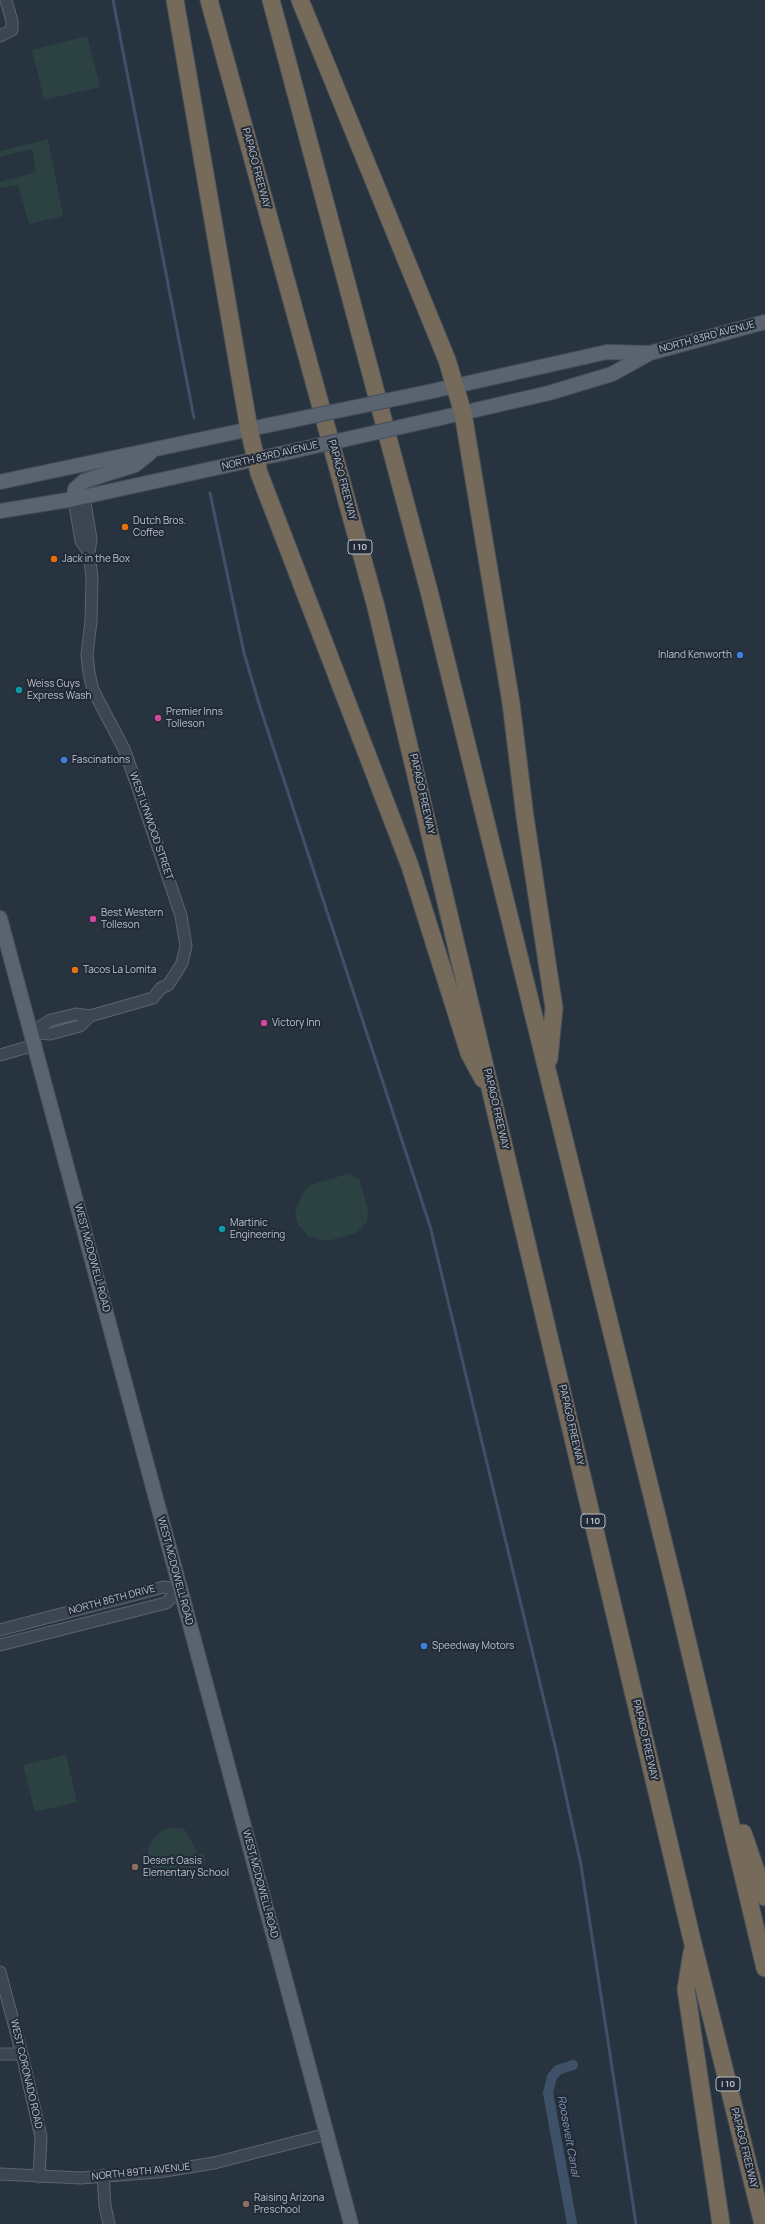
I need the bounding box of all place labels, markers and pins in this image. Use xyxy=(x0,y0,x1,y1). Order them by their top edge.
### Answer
place label: Dutch Bros. Coffee xyxy=(133,515,186,538)
marker: Dutch Bros. Coffee xyxy=(120,522,130,532)
place label: Jack in the Box xyxy=(62,553,130,565)
marker: Jack in the Box xyxy=(49,554,59,564)
place label: Inland Kenworth xyxy=(658,649,732,661)
marker: Inland Kenworth xyxy=(735,650,745,660)
place label: Weiss Guys Express Wash xyxy=(27,678,91,702)
marker: Weiss Guys Express Wash xyxy=(14,685,24,695)
place label: Premier Inns Tolleson xyxy=(166,706,223,730)
marker: Premier Inns Tolleson xyxy=(153,713,163,723)
place label: Fascinations xyxy=(72,754,130,766)
marker: Fascinations xyxy=(59,755,69,765)
place label: Best Western Tolleson xyxy=(101,907,163,930)
marker: Best Western Tolleson xyxy=(88,914,98,924)
place label: Tacos La Lomita xyxy=(83,964,156,976)
marker: Tacos La Lomita xyxy=(70,965,80,975)
place label: Victory Inn xyxy=(272,1017,320,1029)
marker: Victory Inn xyxy=(259,1018,269,1028)
place label: Martinic Engineering xyxy=(230,1217,285,1240)
marker: Martinic Engineering xyxy=(217,1224,227,1234)
place label: Speedway Motors xyxy=(432,1640,514,1652)
marker: Speedway Motors xyxy=(419,1641,429,1651)
place label: Desert Oasis Elementary School xyxy=(143,1855,229,1878)
marker: Desert Oasis Elementary School xyxy=(130,1862,140,1872)
place label: Raising Arizona Preschool xyxy=(254,2192,324,2216)
marker: Raising Arizona Preschool xyxy=(241,2199,251,2209)

